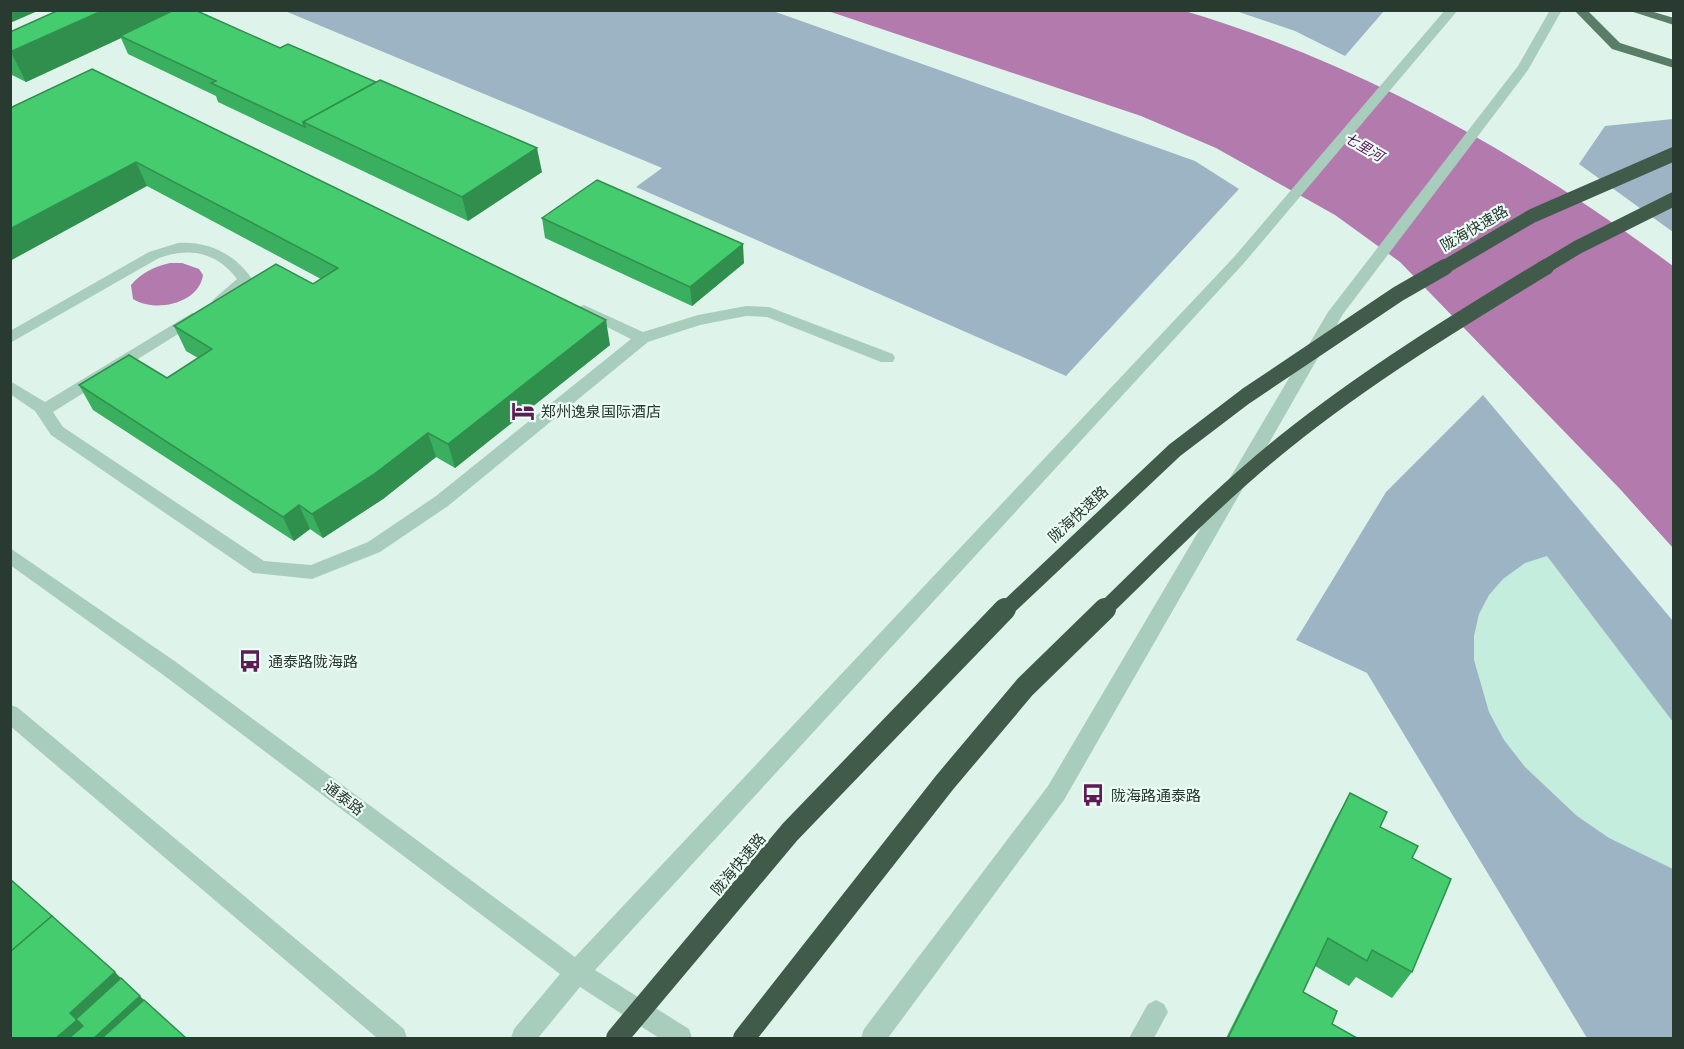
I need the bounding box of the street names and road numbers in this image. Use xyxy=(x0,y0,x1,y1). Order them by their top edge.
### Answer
street label: 陇海快速路 xyxy=(1437,201,1511,255)
street label: 陇海快速路 xyxy=(1044,481,1112,547)
street label: 通泰路 xyxy=(320,777,368,819)
street label: 陇海快速路 xyxy=(707,829,769,899)

